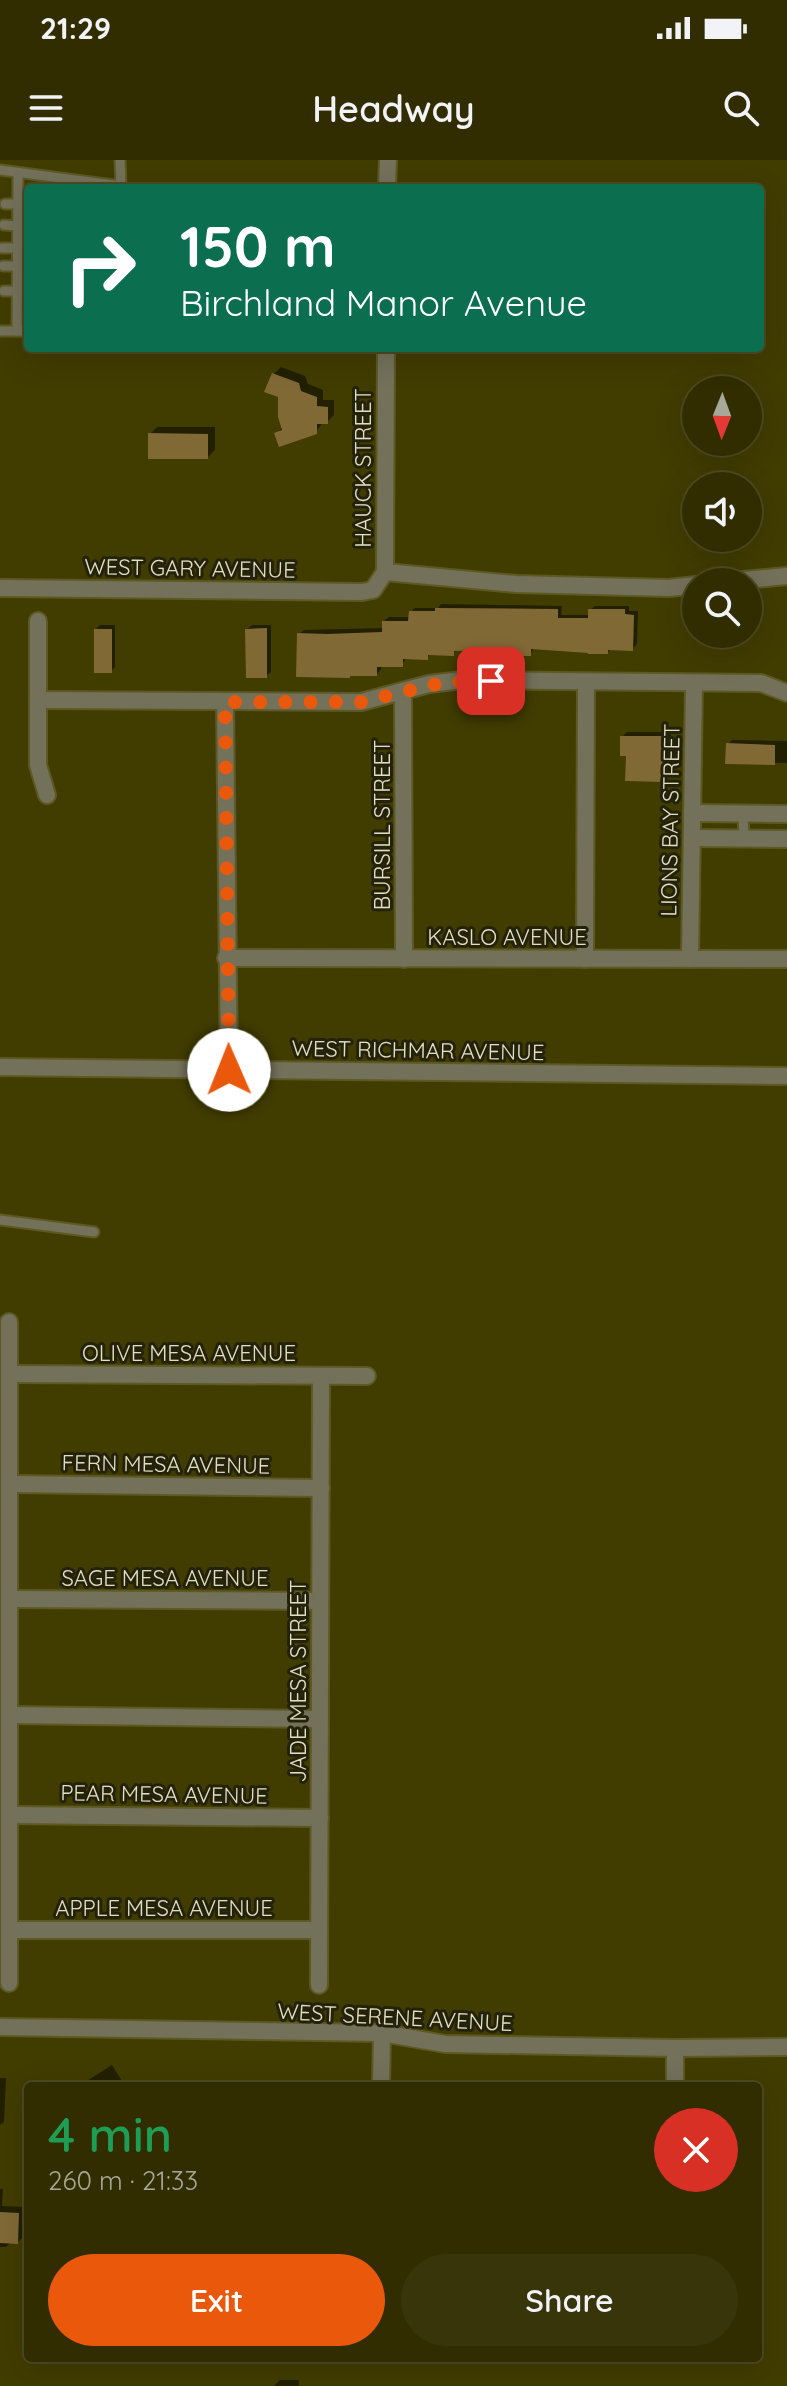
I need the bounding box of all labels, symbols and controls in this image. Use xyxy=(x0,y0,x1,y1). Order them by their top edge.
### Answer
text: 21:29 xyxy=(40,9,111,47)
icon: menu xyxy=(24,86,68,130)
text: Headway xyxy=(312,86,475,131)
icon: search xyxy=(719,86,763,130)
text: 150 m xyxy=(180,211,336,281)
icon: right xyxy=(48,216,152,320)
text: Birchland Manor Avenue xyxy=(180,280,587,325)
north arrow xyxy=(682,376,762,456)
map controls xyxy=(682,376,762,648)
street label: HAUCK STREET xyxy=(349,388,377,548)
button: sound xyxy=(682,472,762,552)
street label: WEST GARY AVENUE xyxy=(84,552,296,584)
button: search xyxy=(682,568,762,648)
pin xyxy=(457,647,525,715)
icon: arrive xyxy=(469,659,513,703)
street label: LIONS BAY STREET xyxy=(654,723,686,917)
street label: BURSILL STREET xyxy=(368,740,396,910)
street label: KASLO AVENUE xyxy=(427,923,587,951)
position arrow xyxy=(187,1028,271,1112)
street label: WEST RICHMAR AVENUE xyxy=(291,1034,545,1066)
street label: OLIVE MESA AVENUE xyxy=(82,1339,296,1367)
street label: FERN MESA AVENUE xyxy=(61,1448,271,1480)
street label: SAGE MESA AVENUE xyxy=(61,1564,269,1592)
street label: JADE MESA STREET xyxy=(284,1580,312,1782)
street label: PEAR MESA AVENUE xyxy=(60,1778,268,1810)
street label: APPLE MESA AVENUE xyxy=(55,1894,273,1922)
street label: WEST SERENE AVENUE xyxy=(277,1997,513,2037)
text: 4 min xyxy=(48,2104,172,2164)
button: close xyxy=(654,2108,738,2192)
text: 260 m · 21:33 xyxy=(48,2164,198,2197)
button: Exit xyxy=(48,2254,385,2346)
button: Share xyxy=(401,2254,738,2346)

